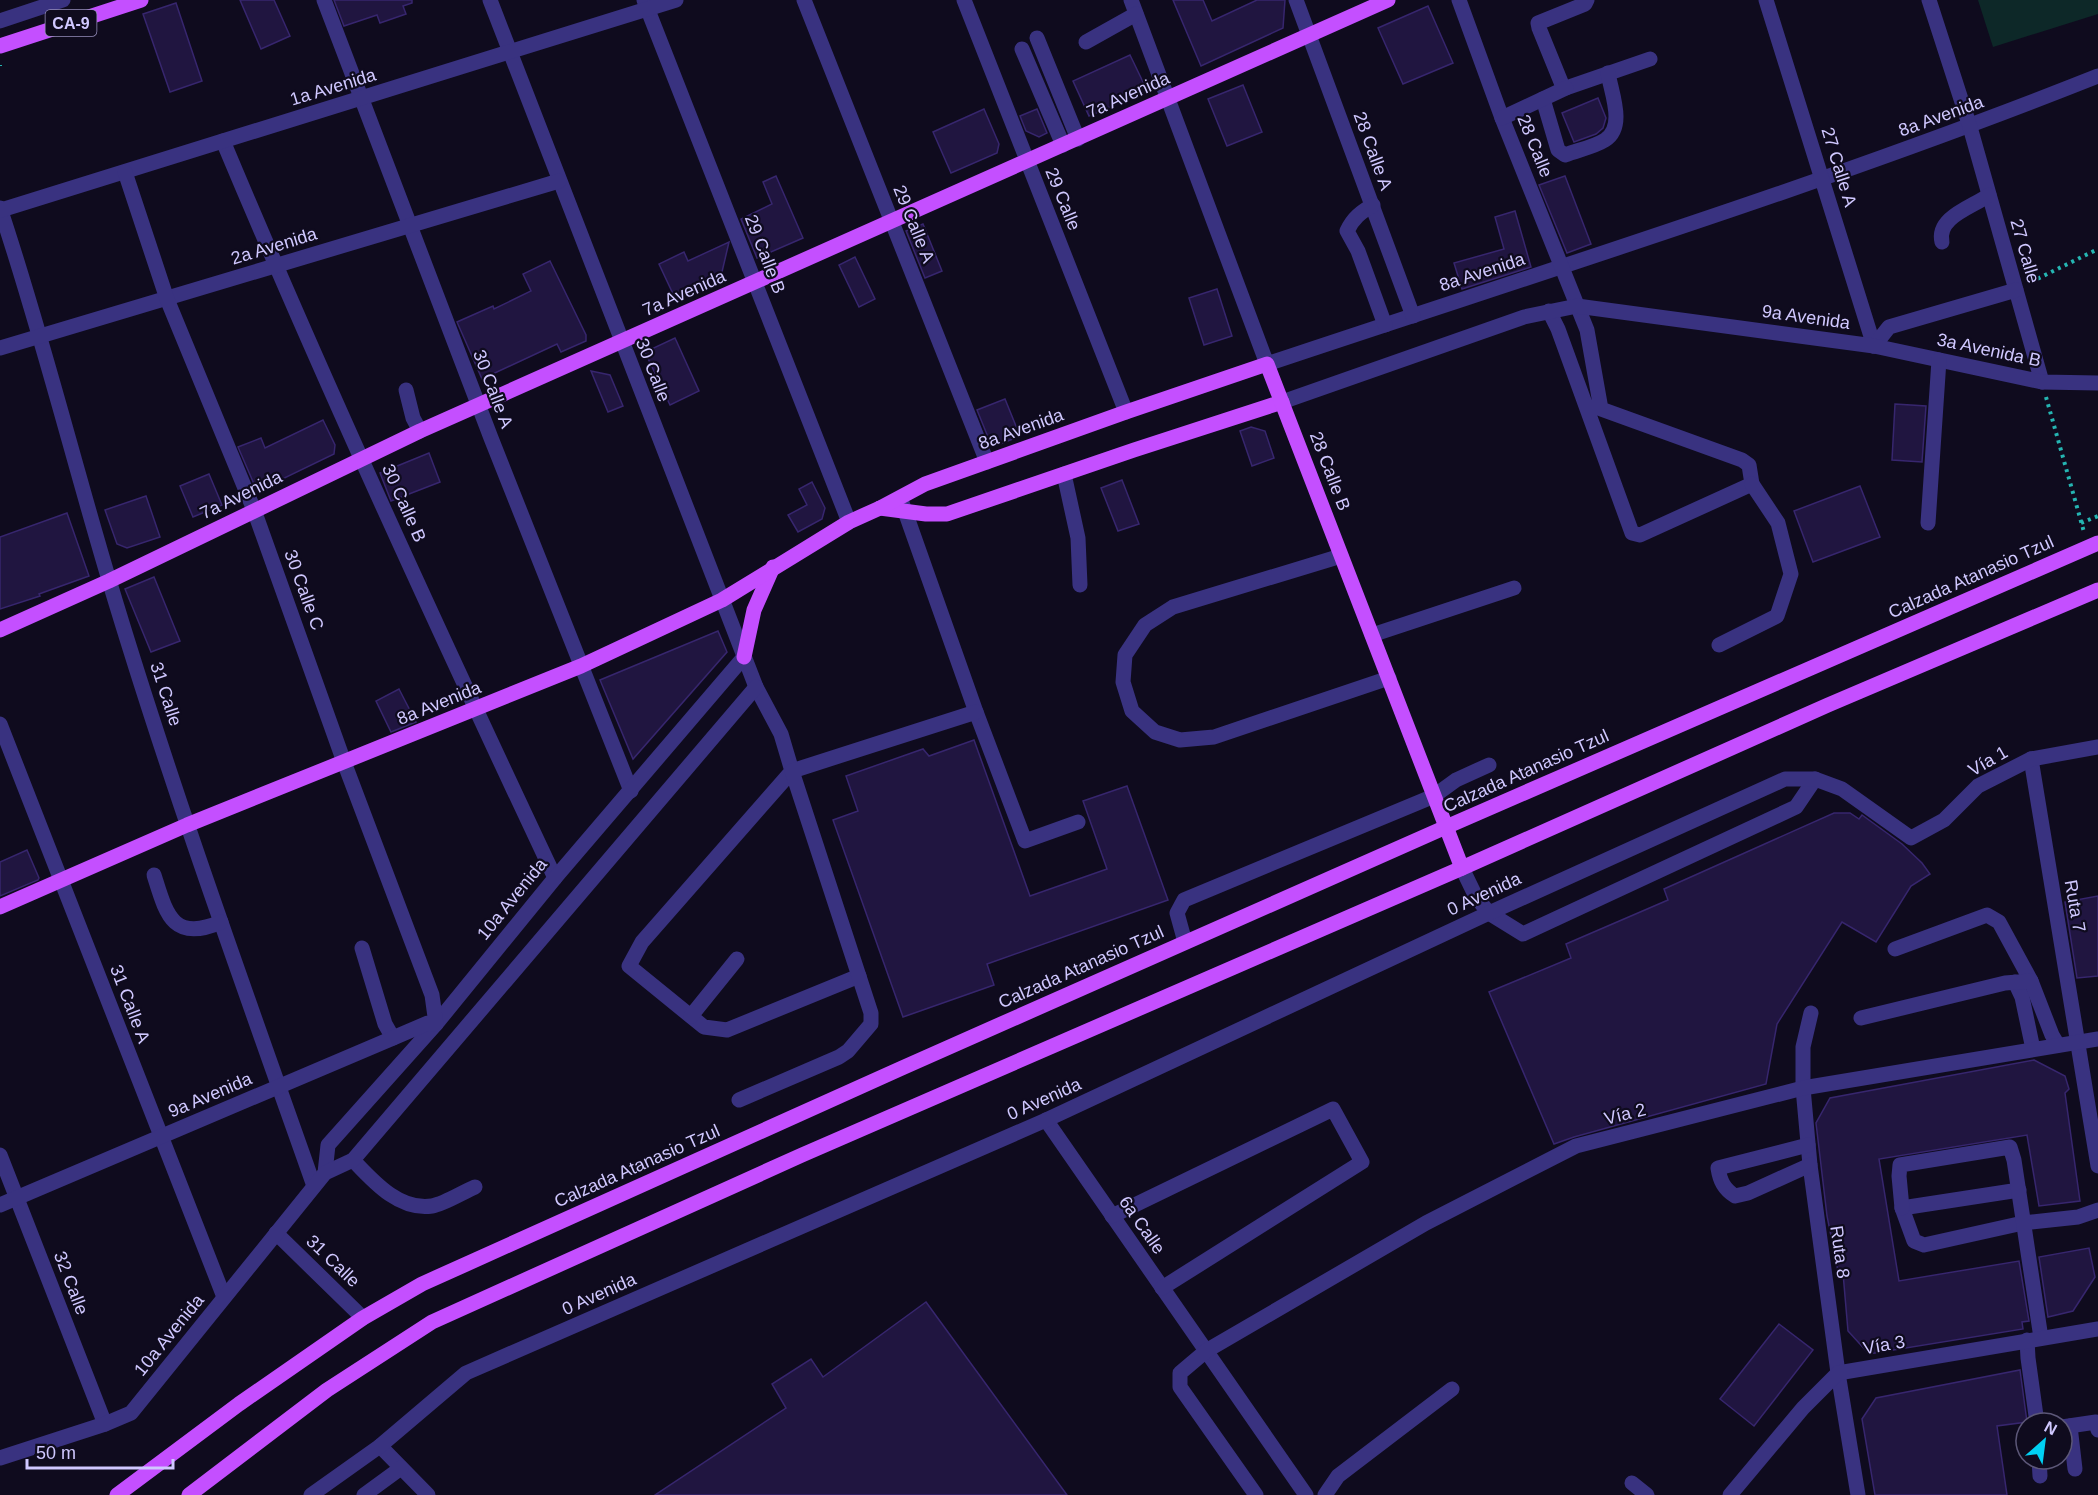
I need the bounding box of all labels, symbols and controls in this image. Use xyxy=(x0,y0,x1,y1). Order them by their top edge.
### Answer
road number: CA-9 xyxy=(46,10,97,36)
street label: 1a Avenida xyxy=(288,64,379,110)
street label: 7a Avenida xyxy=(1083,67,1174,122)
street label: 8a Avenida xyxy=(1896,91,1987,141)
street label: 28 Calle A xyxy=(1350,109,1396,193)
street label: 28 Calle xyxy=(1513,112,1557,180)
street label: 27 Calle A xyxy=(1817,125,1861,209)
street label: 29 Calle xyxy=(1041,165,1085,233)
street label: 29 Calle A xyxy=(889,182,939,266)
street label: 29 Calle B xyxy=(741,212,789,296)
street label: 27 Calle xyxy=(2006,216,2044,286)
street label: 2a Avenida xyxy=(229,223,320,269)
street label: 8a Avenida xyxy=(1437,248,1528,295)
street label: 7a Avenida xyxy=(639,265,730,320)
street label: 9a Avenida xyxy=(1761,301,1852,333)
street label: 3a Avenida B xyxy=(1935,329,2043,371)
street label: 30 Calle xyxy=(632,336,674,404)
street label: 30 Calle A xyxy=(469,347,517,431)
street label: 8a Avenida xyxy=(976,404,1067,454)
street label: 28 Calle B xyxy=(1306,429,1354,513)
street label: 30 Calle B xyxy=(378,461,430,545)
street label: 7a Avenida xyxy=(197,466,286,523)
street label: Calzada Atanasio Tzul xyxy=(1885,532,2057,622)
street label: 30 Calle C xyxy=(280,547,328,633)
street label: 31 Calle xyxy=(146,660,186,728)
street label: 8a Avenida xyxy=(394,677,485,729)
street label: Calzada Atanasio Tzul xyxy=(1440,726,1612,816)
street label: Vía 1 xyxy=(1965,742,2011,780)
street label: 10a Avenida xyxy=(473,854,551,944)
street label: 0 Avenida xyxy=(1444,868,1525,920)
street label: Ruta 7 xyxy=(2061,878,2089,934)
street label: Calzada Atanasio Tzul xyxy=(995,922,1167,1012)
street label: 31 Calle A xyxy=(106,962,154,1046)
street label: 9a Avenida xyxy=(165,1068,256,1122)
street label: 0 Avenida xyxy=(1004,1073,1085,1124)
street label: Vía 2 xyxy=(1602,1099,1648,1129)
street label: Calzada Atanasio Tzul xyxy=(551,1121,723,1211)
street label: 6a Calle xyxy=(1115,1192,1169,1258)
street label: Ruta 8 xyxy=(1826,1224,1854,1280)
street label: 31 Calle xyxy=(302,1231,364,1291)
street label: 32 Calle xyxy=(50,1249,92,1317)
street label: 0 Avenida xyxy=(559,1268,640,1319)
street label: 10a Avenida xyxy=(130,1290,208,1380)
street label: Vía 3 xyxy=(1862,1332,1906,1358)
north arrow xyxy=(2014,1411,2074,1471)
text: N xyxy=(2042,1418,2060,1438)
scale bar xyxy=(27,1432,172,1470)
text: 50 m xyxy=(36,1443,76,1463)

